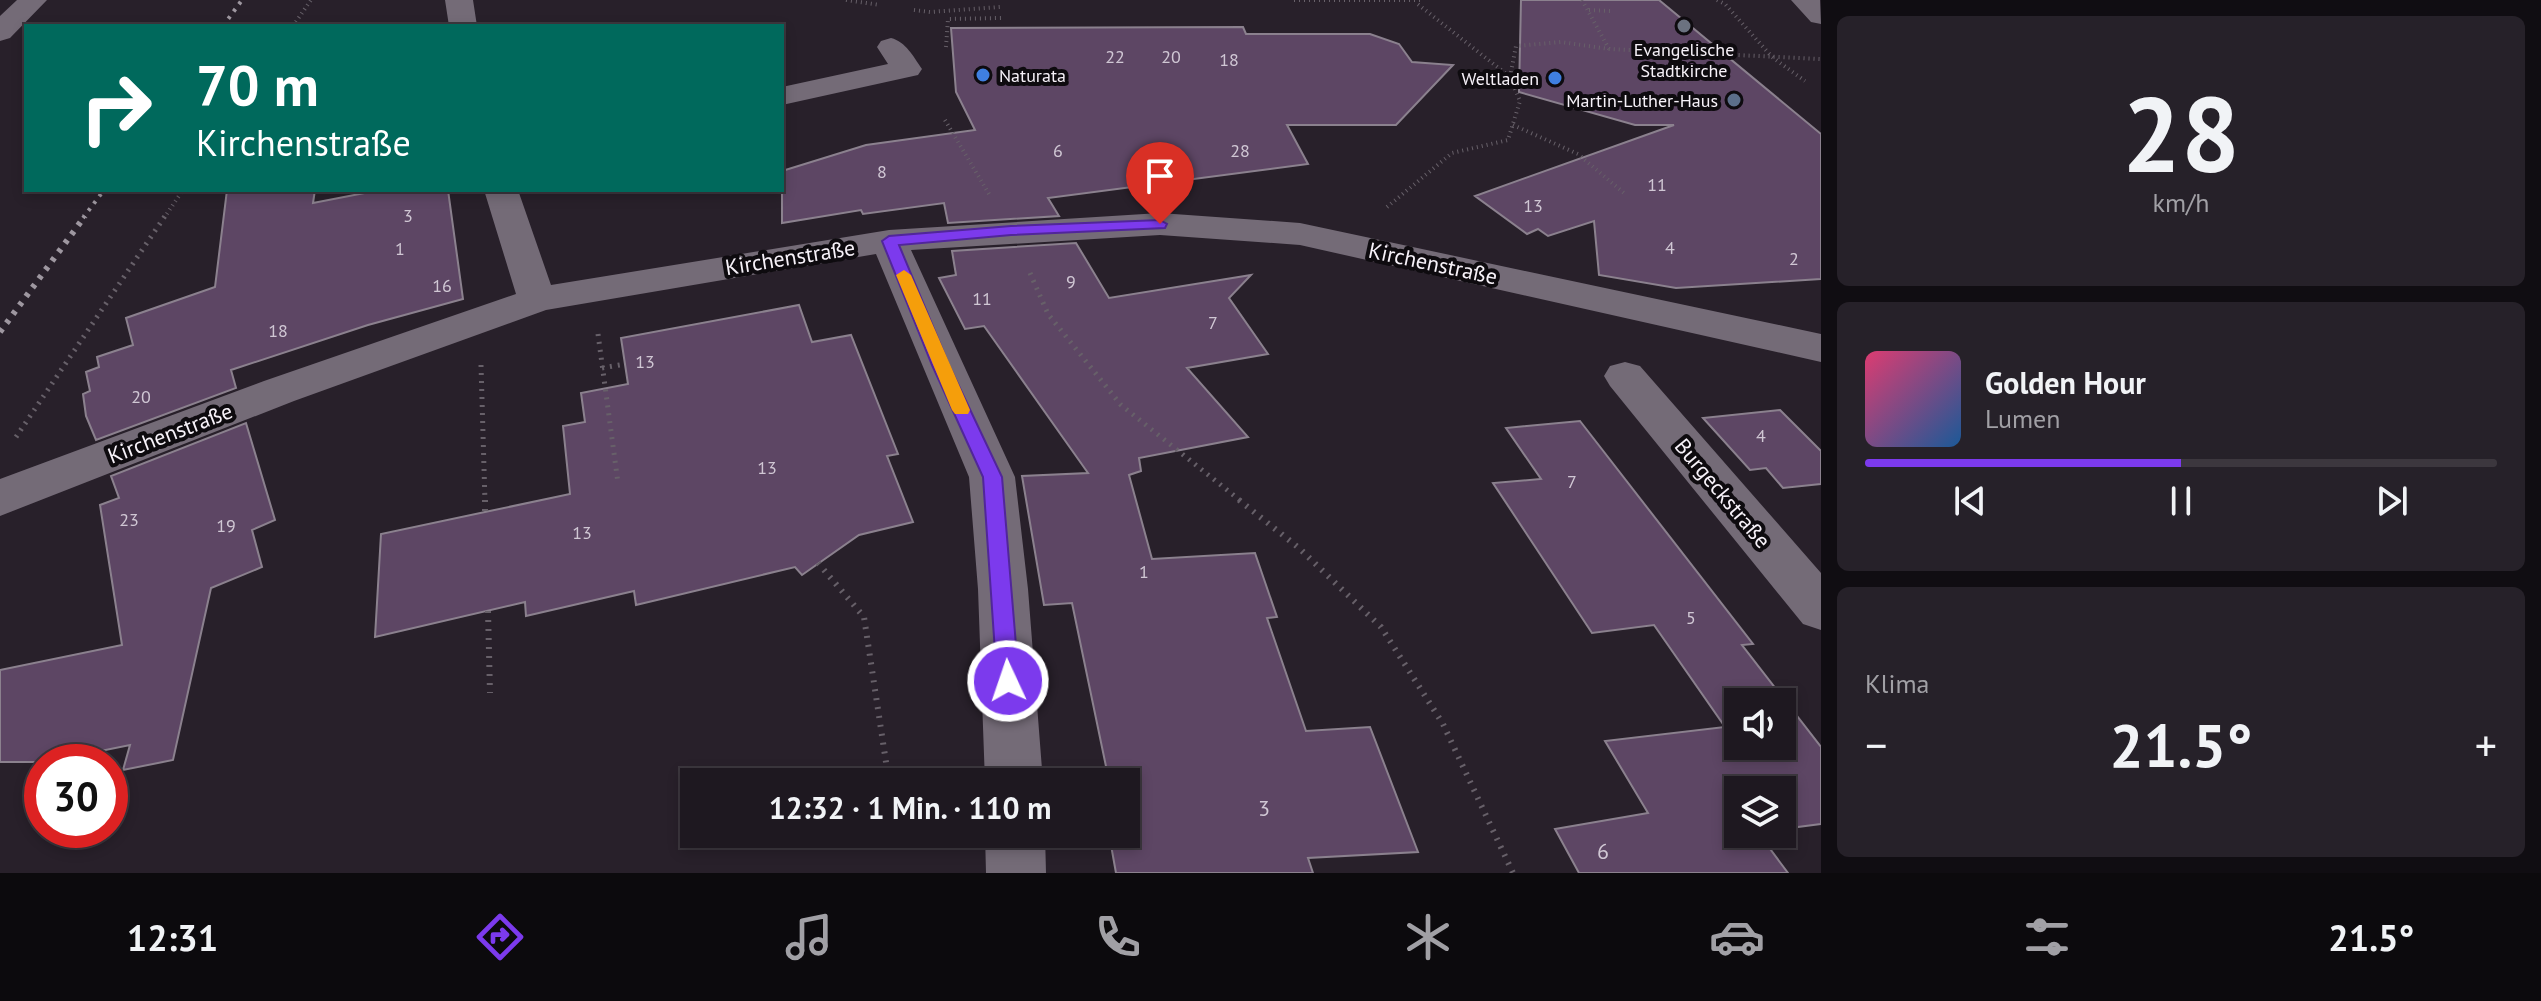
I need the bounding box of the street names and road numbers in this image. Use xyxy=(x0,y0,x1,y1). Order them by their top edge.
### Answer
street label: Kirchenstraße xyxy=(723,233,857,281)
street label: Kirchenstraße xyxy=(1366,236,1500,290)
street label: Kirchenstraße xyxy=(104,396,236,470)
street label: Burgeckstraße xyxy=(1669,432,1777,554)

